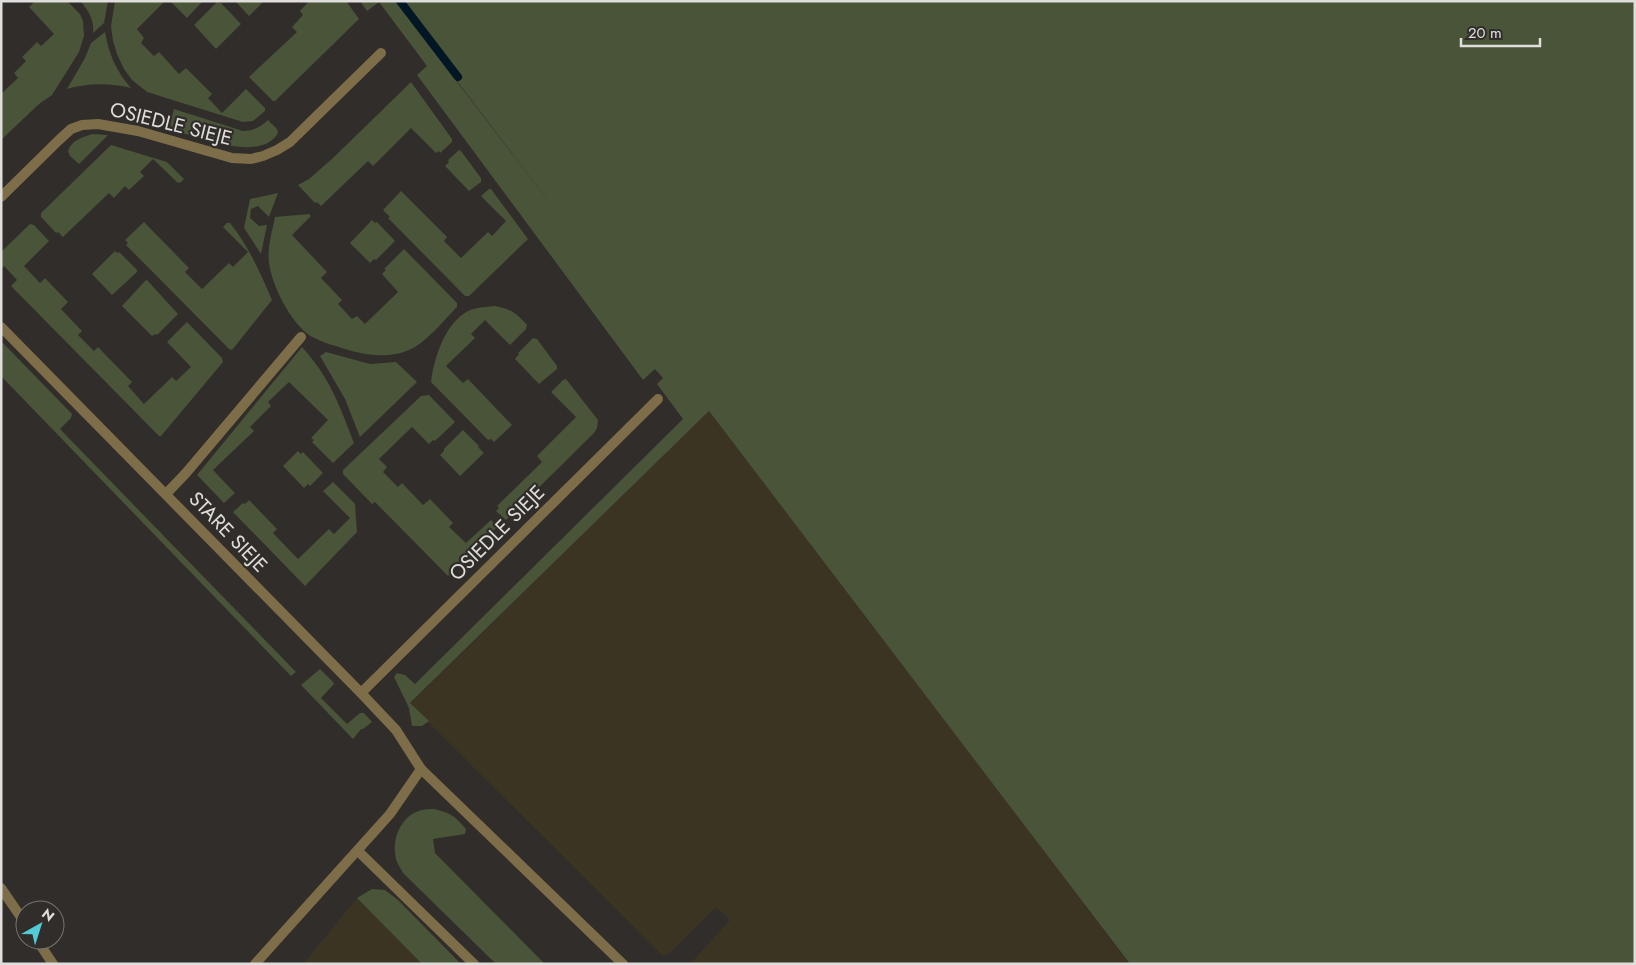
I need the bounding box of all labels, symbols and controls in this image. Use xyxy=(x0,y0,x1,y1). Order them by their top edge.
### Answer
scale bar xyxy=(1461,15,1540,47)
text: 20 m xyxy=(1468,22,1502,44)
street label: OSIEDLE SIEJE xyxy=(107,95,235,153)
street label: OSIEDLE SIEJE xyxy=(443,479,551,587)
street label: STARE SIEJE xyxy=(182,485,274,579)
north arrow xyxy=(15,900,65,950)
text: N xyxy=(38,904,59,926)

